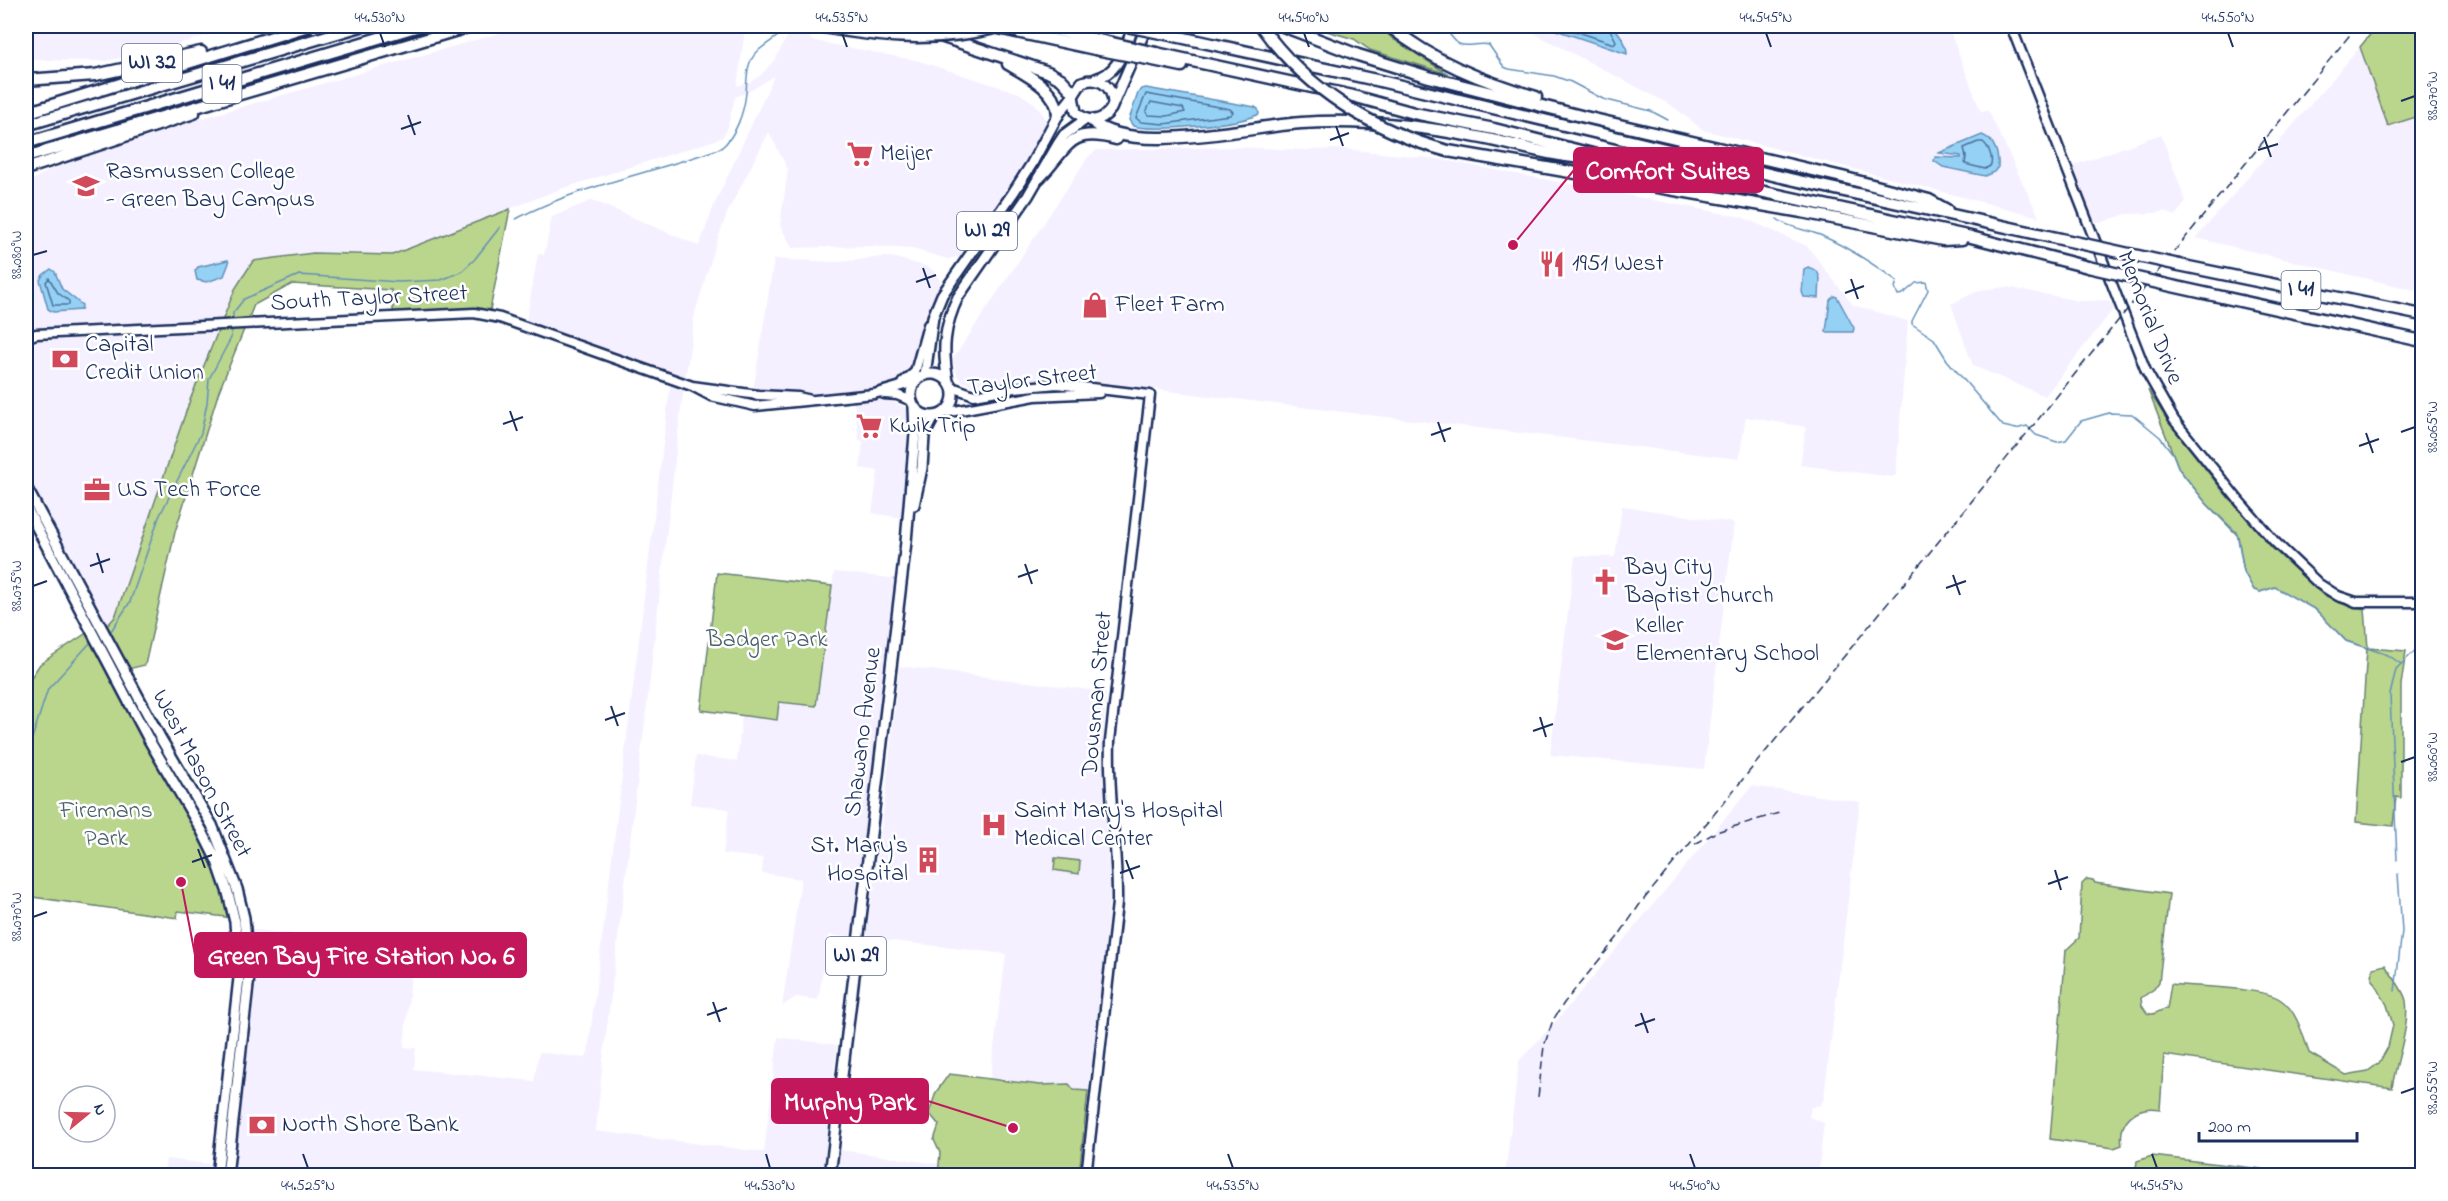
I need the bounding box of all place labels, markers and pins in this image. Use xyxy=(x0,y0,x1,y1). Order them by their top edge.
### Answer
place label: Meijer xyxy=(880,137,933,172)
supermarket icon: Meijer xyxy=(845,139,875,169)
callout: Comfort Suites xyxy=(1574,148,1763,192)
place label: Rasmussen College - Green Bay Campus xyxy=(106,155,315,219)
school or university icon: Rasmussen College - Green Bay Campus xyxy=(71,171,101,201)
place label: 1951 West xyxy=(1572,247,1664,282)
restaurant icon: 1951 West xyxy=(1537,249,1567,279)
place label: Fleet Farm xyxy=(1114,288,1225,323)
shop icon: Fleet Farm xyxy=(1080,290,1110,320)
place label: Capital Credit Union xyxy=(85,328,204,391)
bank icon: Capital Credit Union xyxy=(50,344,80,374)
place label: Kwik Trip xyxy=(889,409,976,444)
supermarket icon: Kwik Trip xyxy=(854,411,884,441)
place label: US Tech Force xyxy=(117,473,261,508)
office icon: US Tech Force xyxy=(82,475,112,505)
place label: Bay City Baptist Church xyxy=(1624,551,1774,614)
church icon: Bay City Baptist Church xyxy=(1590,567,1620,597)
place label: Keller Elementary School xyxy=(1635,609,1819,673)
school or university icon: Keller Elementary School xyxy=(1600,625,1630,655)
place label: Saint Mary's Hospital Medical Center xyxy=(1014,794,1223,857)
hospital icon: Saint Mary's Hospital Medical Center xyxy=(979,810,1009,840)
place label: St. Mary's Hospital xyxy=(811,829,908,892)
building icon: St. Mary's Hospital xyxy=(913,845,943,875)
callout: Green Bay Fire Station No. 6 xyxy=(195,933,526,977)
callout: Murphy Park xyxy=(772,1079,928,1123)
place label: North Shore Bank xyxy=(282,1108,459,1143)
bank icon: North Shore Bank xyxy=(247,1110,277,1140)

